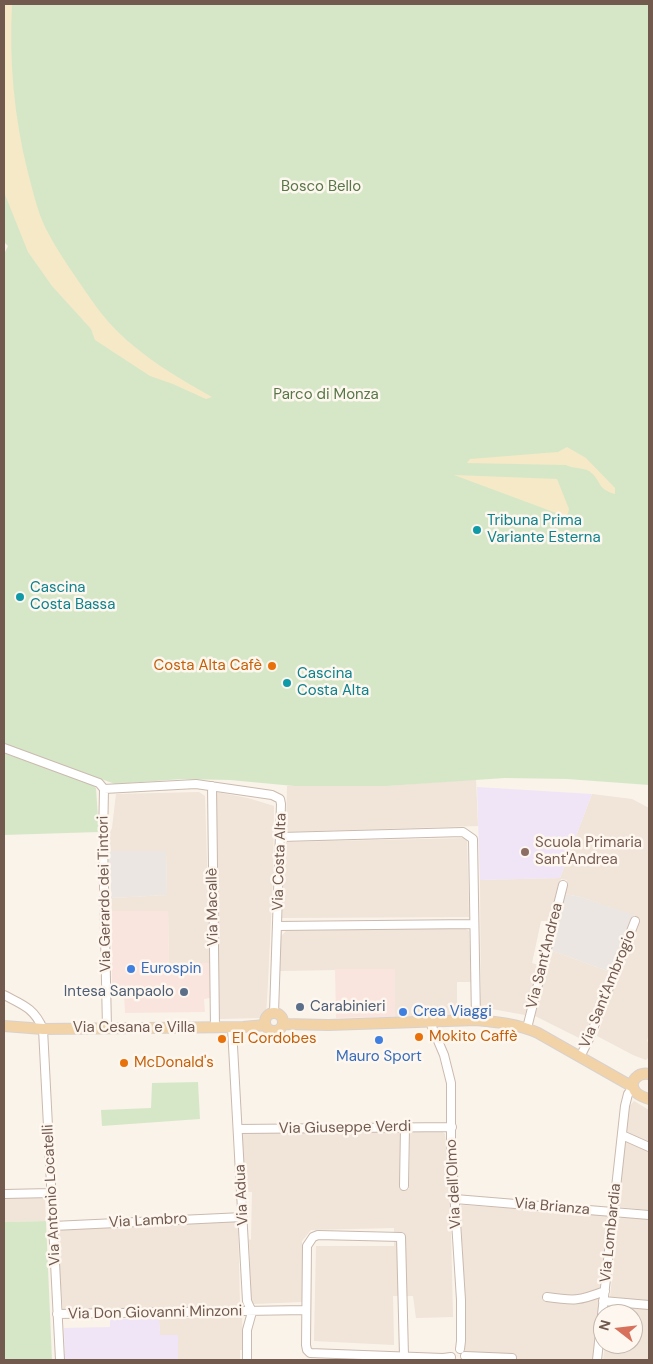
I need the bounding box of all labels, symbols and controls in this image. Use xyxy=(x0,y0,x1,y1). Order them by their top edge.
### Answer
park label: Bosco Bello xyxy=(281,178,361,196)
park label: Parco di Monza xyxy=(273,386,379,404)
place label: Tribuna Prima Variante Esterna xyxy=(487,512,601,547)
marker: Tribuna Prima Variante Esterna xyxy=(471,524,483,536)
place label: Cascina Costa Bassa xyxy=(30,579,115,614)
marker: Cascina Costa Bassa xyxy=(14,591,26,603)
place label: Costa Alta Cafè xyxy=(154,657,262,675)
marker: Costa Alta Cafè xyxy=(266,660,278,672)
place label: Cascina Costa Alta xyxy=(297,665,369,700)
marker: Cascina Costa Alta xyxy=(281,677,293,689)
street label: Via Costa Alta xyxy=(269,813,291,911)
street label: Via Gerardo dei Tintori xyxy=(95,815,115,973)
place label: Scuola Primaria Sant'Andrea xyxy=(535,834,642,869)
marker: Scuola Primaria Sant'Andrea xyxy=(519,846,531,858)
street label: Via Macallè xyxy=(203,868,223,946)
street label: Via Sant'Andrea xyxy=(523,901,567,1011)
street label: Via Sant'Ambrogio xyxy=(576,927,640,1051)
place label: Eurospin xyxy=(141,960,201,978)
marker: Eurospin xyxy=(125,963,137,975)
place label: Intesa Sanpaolo xyxy=(64,983,174,1001)
marker: Intesa Sanpaolo xyxy=(178,986,190,998)
place label: Carabinieri xyxy=(310,998,385,1016)
marker: Carabinieri xyxy=(294,1001,306,1013)
place label: Crea Viaggi xyxy=(413,1003,492,1021)
marker: Crea Viaggi xyxy=(397,1006,409,1018)
street label: Via Cesana e Villa xyxy=(73,1019,195,1037)
place label: Mokito Caffè xyxy=(429,1028,518,1046)
place label: El Cordobes xyxy=(232,1030,316,1048)
marker: Mokito Caffè xyxy=(413,1031,425,1043)
marker: El Cordobes xyxy=(216,1033,228,1045)
marker: Mauro Sport xyxy=(373,1034,385,1046)
place label: Mauro Sport xyxy=(336,1048,422,1066)
place label: McDonald's xyxy=(134,1054,214,1072)
marker: McDonald's xyxy=(118,1057,130,1069)
street label: Via Giuseppe Verdi xyxy=(279,1118,411,1138)
street label: Via Antonio Locatelli xyxy=(39,1124,65,1266)
street label: Via dell'Olmo xyxy=(443,1139,465,1229)
street label: Via Adua xyxy=(231,1164,253,1226)
street label: Via Lombardia xyxy=(597,1183,625,1283)
street label: Via Brianza xyxy=(513,1195,591,1219)
street label: Via Lambro xyxy=(108,1210,188,1232)
street label: Via Don Giovanni Minzoni xyxy=(68,1302,242,1324)
north arrow xyxy=(593,1304,643,1354)
text: N xyxy=(594,1318,615,1333)

